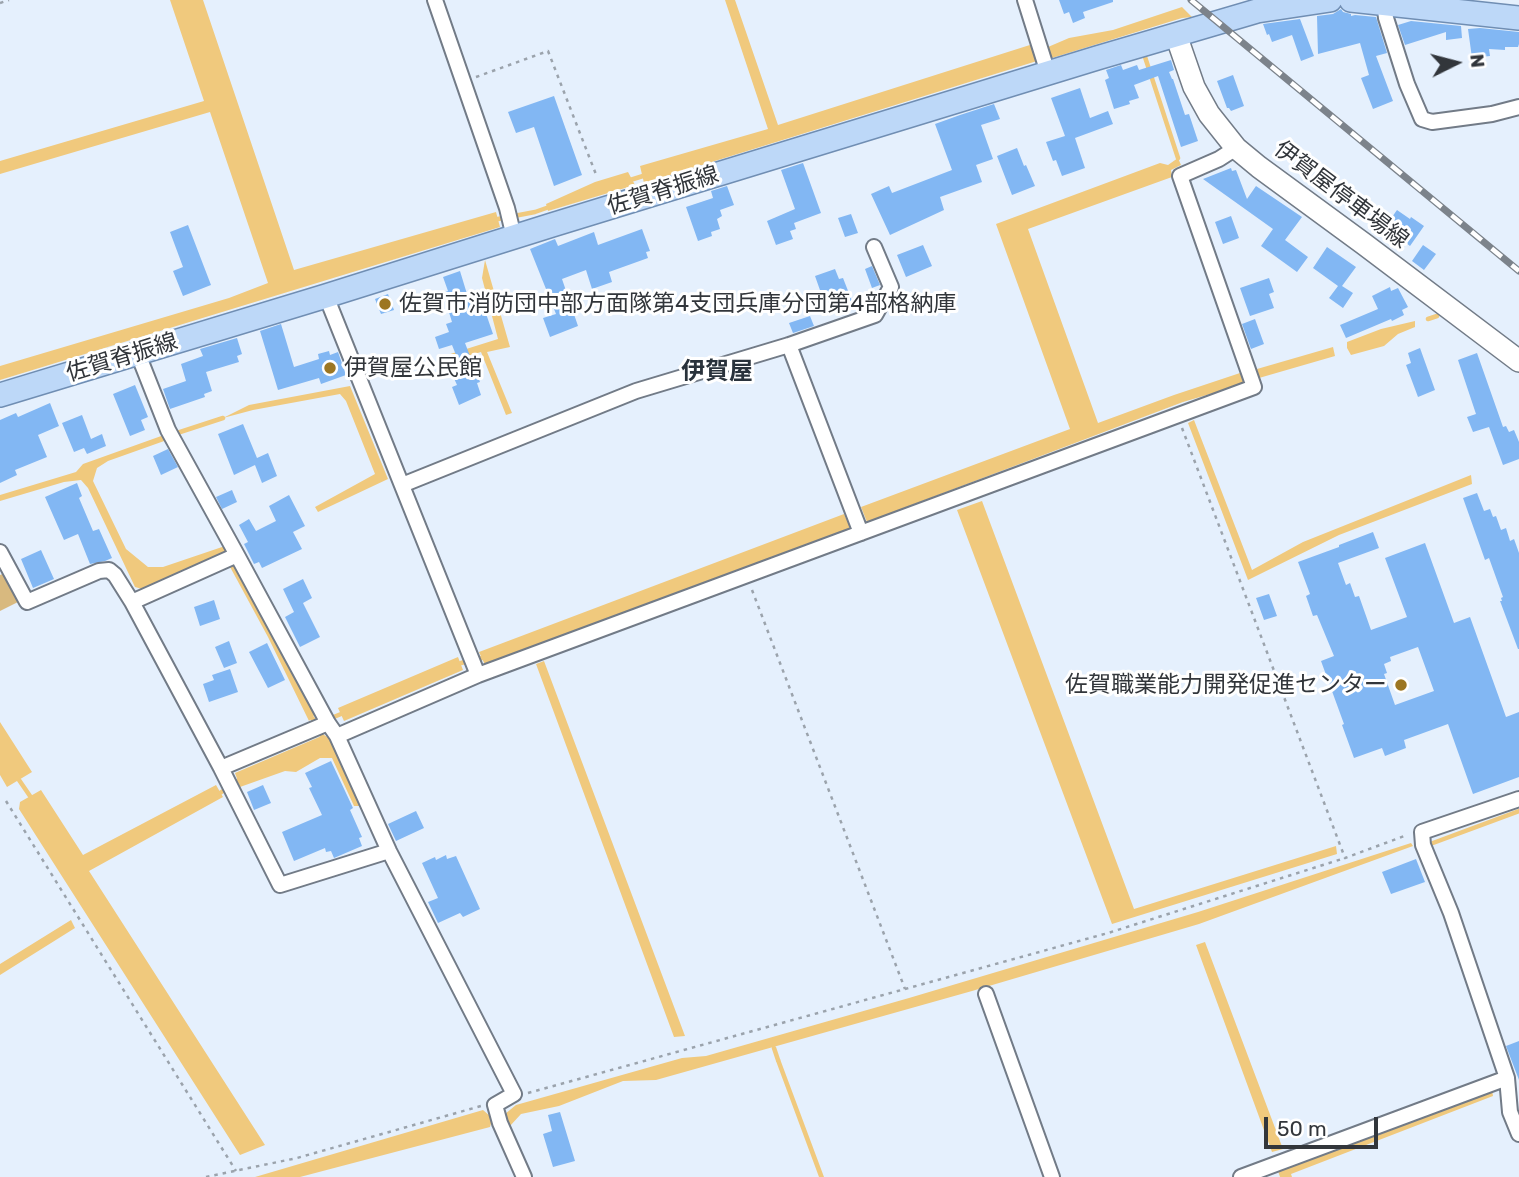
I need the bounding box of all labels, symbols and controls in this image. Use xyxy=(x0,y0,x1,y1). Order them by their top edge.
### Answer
north arrow xyxy=(1421,28,1491,98)
text: N xyxy=(1465,53,1490,69)
street label: 伊賀屋停車場線 xyxy=(1268,136,1414,254)
street label: 佐賀脊振線 xyxy=(604,161,722,221)
place label: 佐賀市消防団中部方面隊第4支団兵庫分団第4部格納庫 xyxy=(399,290,957,318)
marker: 佐賀市消防団中部方面隊第4支団兵庫分団第4部格納庫 xyxy=(377,296,393,312)
street label: 佐賀脊振線 xyxy=(63,328,181,388)
place label: 伊賀屋公民館 xyxy=(344,354,482,382)
district label: 伊賀屋 xyxy=(681,358,753,386)
marker: 伊賀屋公民館 xyxy=(322,360,338,376)
place label: 佐賀職業能力開発促進センター xyxy=(1065,671,1387,699)
marker: 佐賀職業能力開発促進センター xyxy=(1393,677,1409,693)
scale bar xyxy=(1267,1104,1381,1148)
text: 50 m xyxy=(1277,1116,1327,1141)

